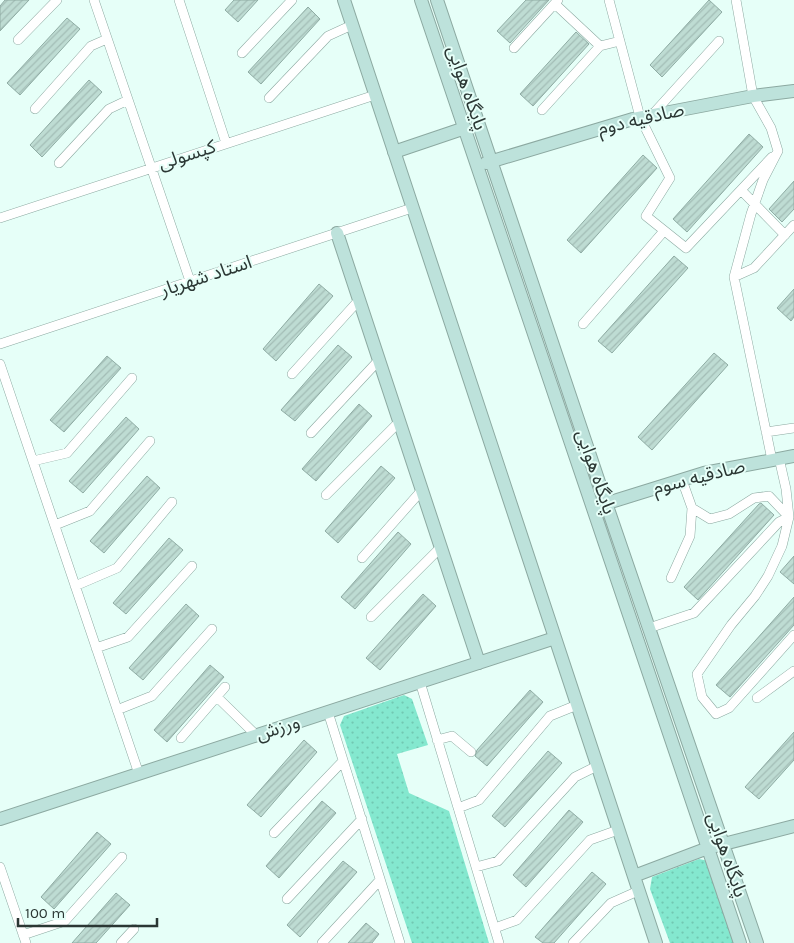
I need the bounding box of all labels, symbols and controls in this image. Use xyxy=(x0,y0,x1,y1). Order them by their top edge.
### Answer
street label: پایگاه هوایی xyxy=(441,43,492,134)
street label: صادقیه دوم xyxy=(596,98,687,143)
street label: کپسولی xyxy=(156,135,220,176)
street label: استاد شهریار xyxy=(156,251,255,301)
street label: پایگاه هوایی xyxy=(570,427,621,518)
street label: صادقیه سوم xyxy=(651,455,748,502)
street label: ورزش xyxy=(253,711,303,745)
street label: پایگاه هوایی xyxy=(701,810,752,901)
scale bar xyxy=(18,896,156,928)
text: 100 m xyxy=(25,904,65,922)

